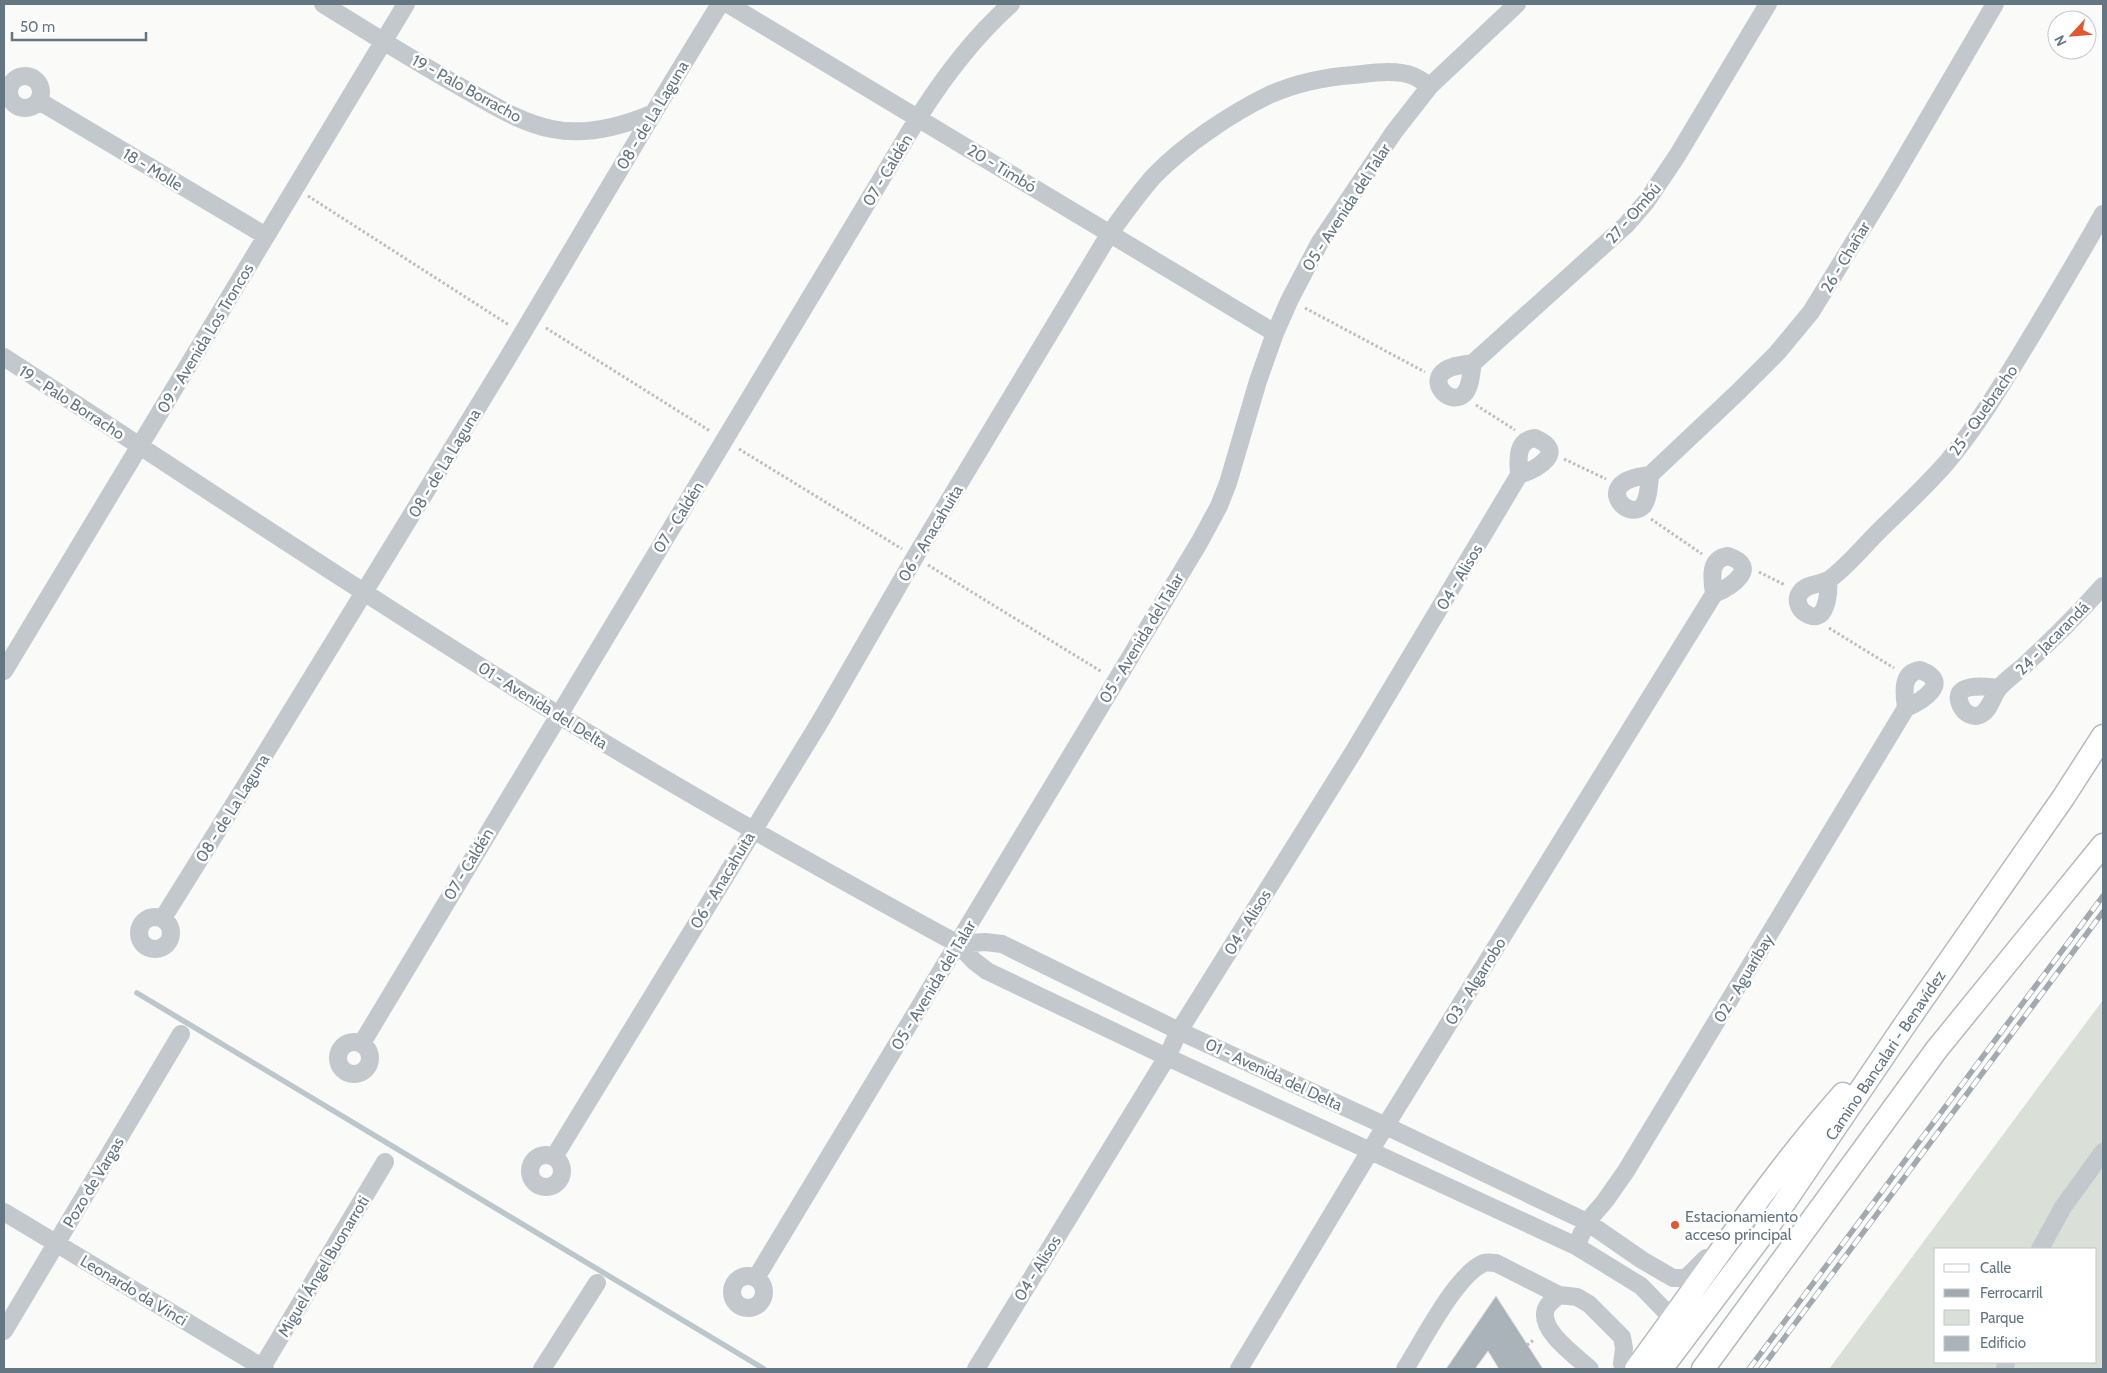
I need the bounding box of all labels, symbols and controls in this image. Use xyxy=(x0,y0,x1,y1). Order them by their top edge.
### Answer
scale bar xyxy=(12,10,146,42)
north arrow xyxy=(2047,10,2097,60)
text: 50 m xyxy=(20,18,55,36)
text: N xyxy=(2050,32,2071,49)
street label: 19 - Palo Borracho xyxy=(409,51,525,126)
street label: 08 - de La Laguna xyxy=(612,57,693,173)
street label: 07 - Caldén xyxy=(859,131,916,210)
street label: 05 - Avenida del Talar xyxy=(1298,139,1395,274)
street label: 20 - Timbó xyxy=(964,140,1040,197)
street label: 18 - Molle xyxy=(119,144,186,195)
street label: 27 - Ombú xyxy=(1602,179,1665,247)
street label: 26 - Chañar xyxy=(1817,218,1874,296)
street label: 09 - Avenida Los Troncos xyxy=(153,260,258,416)
street label: 19 - Palo Borracho xyxy=(15,361,128,444)
street label: 25 - Quebracho xyxy=(1945,361,2022,459)
street label: 08 - de La Laguna xyxy=(404,405,485,521)
street label: 07 - Caldén xyxy=(649,478,708,556)
street label: 06 - Anacahuita xyxy=(894,481,967,585)
street label: 04 - Alisos xyxy=(1432,541,1487,614)
street label: 05 - Avenida del Talar xyxy=(1095,569,1188,706)
street label: 24 - Jacarandá xyxy=(2012,597,2093,679)
street label: 01 - Avenida del Delta xyxy=(475,658,611,753)
street label: 08 - de La Laguna xyxy=(192,751,273,866)
street label: 07 - Caldén xyxy=(440,825,497,904)
street label: 06 - Anacahuita xyxy=(686,828,759,932)
street label: 04 - Alisos xyxy=(1220,886,1275,958)
street label: 05 - Avenida del Talar xyxy=(887,916,980,1053)
street label: 02 - Aguaribay xyxy=(1710,930,1777,1026)
street label: 03 - Algarrobo xyxy=(1441,934,1510,1028)
street label: Camino Bancalari - Benavídez xyxy=(1821,966,1950,1144)
street label: 01 - Avenida del Delta xyxy=(1202,1034,1346,1115)
street label: Pozo de Vargas xyxy=(59,1133,128,1231)
street label: Miguel Ángel Buonarroti xyxy=(274,1192,373,1340)
place label: Estacionamiento acceso principal xyxy=(1685,1207,1798,1244)
marker: Estacionamiento acceso principal xyxy=(1669,1219,1681,1231)
street label: 04 - Alisos xyxy=(1010,1232,1065,1304)
legend xyxy=(1934,1248,2097,1363)
street label: Leonardo da Vinci xyxy=(77,1251,191,1330)
text: Calle xyxy=(1980,1259,2011,1277)
text: Ferrocarril xyxy=(1980,1284,2043,1302)
text: Parque xyxy=(1980,1309,2024,1327)
text: Edificio xyxy=(1980,1334,2026,1352)

